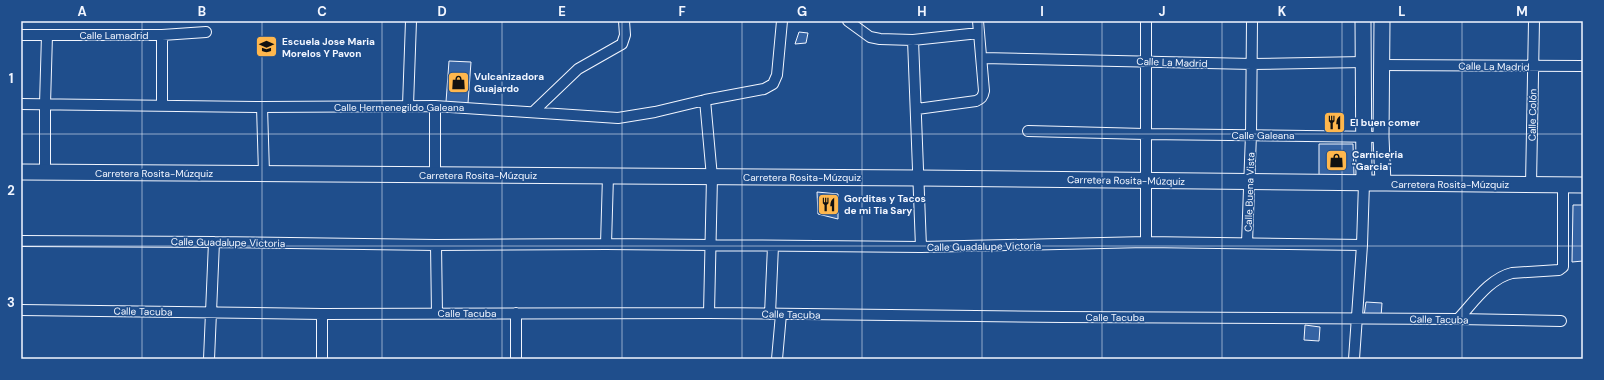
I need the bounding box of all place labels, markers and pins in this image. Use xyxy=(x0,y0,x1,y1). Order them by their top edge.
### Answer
school or university icon: Escuela Jose Maria Morelos Y Pavon xyxy=(253,34,279,60)
place label: Escuela Jose Maria Morelos Y Pavon xyxy=(282,35,375,60)
shop icon: Vulcanizadora Guajardo xyxy=(445,69,471,95)
place label: Vulcanizadora Guajardo xyxy=(474,70,544,95)
restaurant icon: El buen comer xyxy=(1322,109,1348,135)
place label: El buen comer xyxy=(1350,116,1420,129)
shop icon: Carniceria "Garcia" xyxy=(1323,147,1349,173)
place label: Carniceria "Garcia" xyxy=(1352,148,1403,173)
restaurant icon: Gorditas y Tacos de mi Tia Sary xyxy=(815,191,841,217)
place label: Gorditas y Tacos de mi Tia Sary xyxy=(844,192,926,217)

